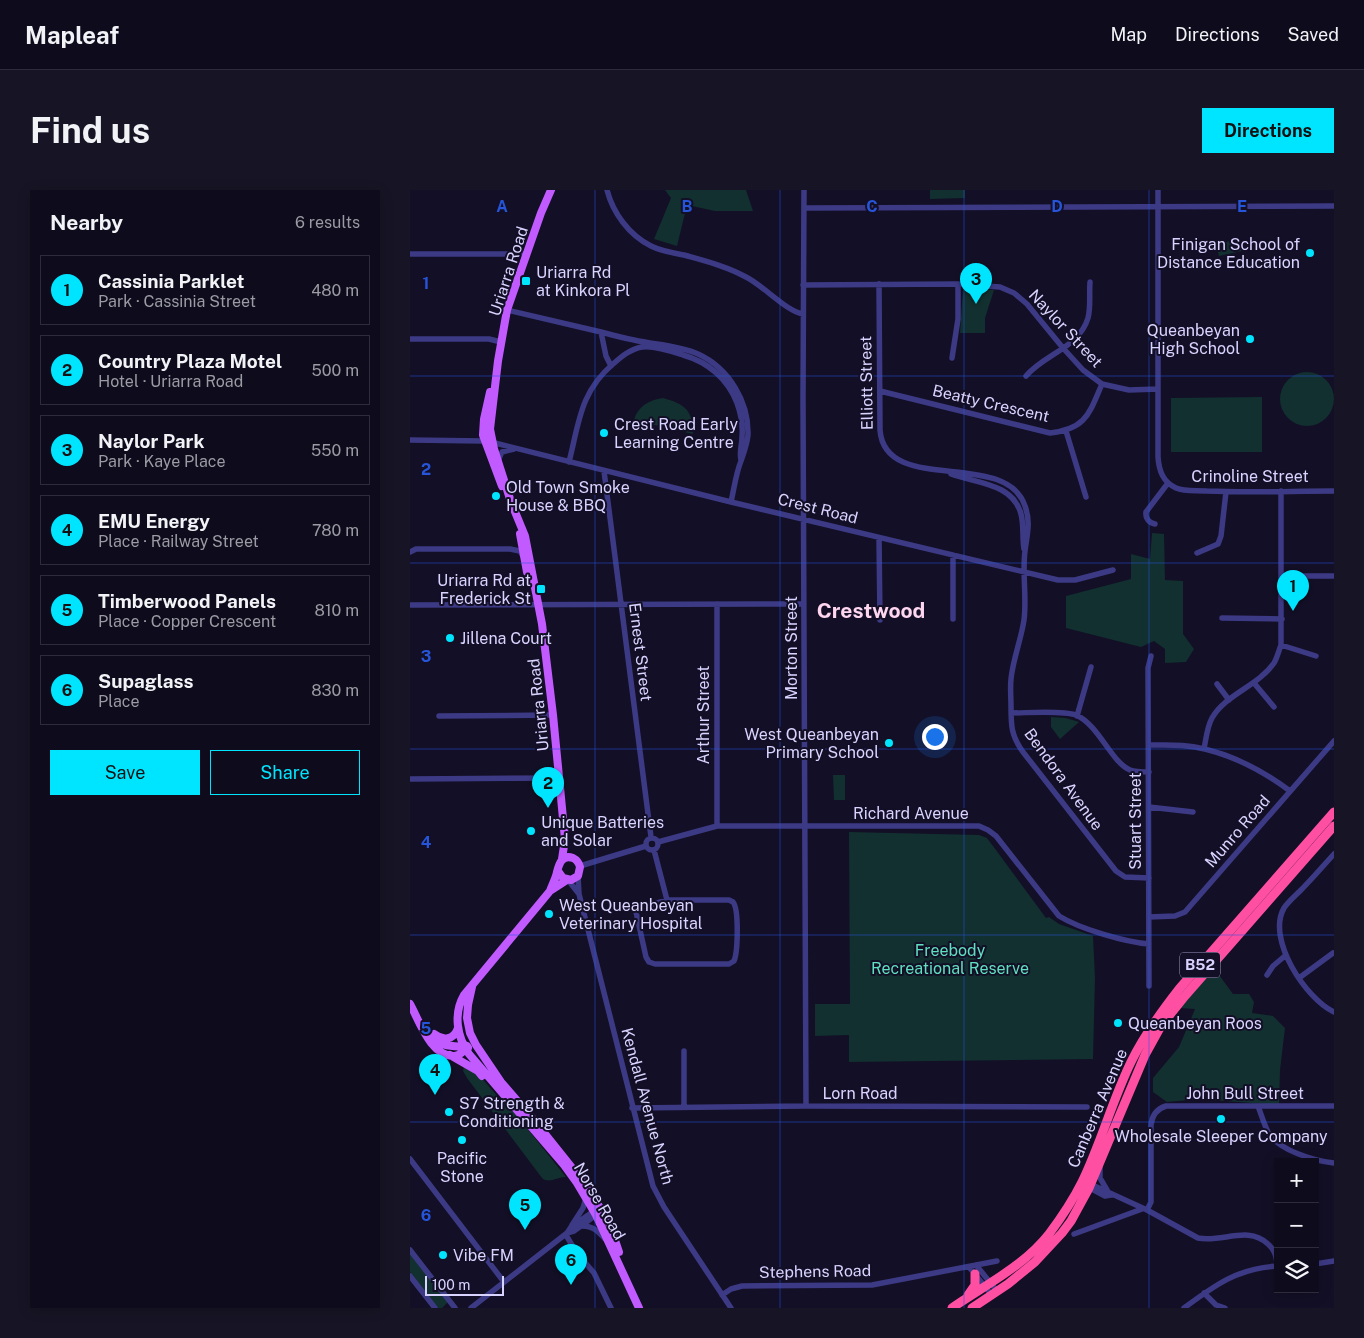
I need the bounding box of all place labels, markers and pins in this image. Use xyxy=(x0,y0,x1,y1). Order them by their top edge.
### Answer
place label: Finigan School of Distance Education xyxy=(1157,235,1300,272)
marker: Finigan School of Distance Education xyxy=(1304,247,1316,259)
place label: Uriarra Rd at Kinkora Pl xyxy=(536,263,630,300)
pin: 3 xyxy=(960,263,992,304)
marker: Uriarra Rd at Kinkora Pl xyxy=(520,275,532,287)
place label: Queanbeyan High School xyxy=(1147,321,1240,358)
marker: Queanbeyan High School xyxy=(1244,333,1256,345)
place label: Crest Road Early Learning Centre xyxy=(614,415,738,452)
marker: Crest Road Early Learning Centre xyxy=(598,427,610,439)
place label: Old Town Smoke House & BBQ xyxy=(506,478,630,515)
marker: Old Town Smoke House & BBQ xyxy=(490,490,502,502)
pin: 1 xyxy=(1277,570,1309,611)
place label: Uriarra Rd at Frederick St xyxy=(437,571,531,608)
marker: Uriarra Rd at Frederick St xyxy=(535,583,547,595)
place label: Jillena Court xyxy=(460,629,552,648)
marker: Jillena Court xyxy=(444,632,456,644)
place label: West Queanbeyan Primary School xyxy=(744,725,879,762)
marker: West Queanbeyan Primary School xyxy=(883,737,895,749)
pin: 2 xyxy=(532,767,564,808)
place label: Unique Batteries and Solar xyxy=(541,813,664,850)
marker: Unique Batteries and Solar xyxy=(525,825,537,837)
place label: West Queanbeyan Veterinary Hospital xyxy=(559,896,703,933)
marker: West Queanbeyan Veterinary Hospital xyxy=(543,908,555,920)
place label: Queanbeyan Roos xyxy=(1128,1014,1262,1033)
marker: Queanbeyan Roos xyxy=(1112,1017,1124,1029)
pin: 4 xyxy=(419,1054,451,1095)
place label: S7 Strength & Conditioning xyxy=(459,1094,565,1131)
marker: S7 Strength & Conditioning xyxy=(443,1106,455,1118)
marker: Wholesale Sleeper Company xyxy=(1215,1113,1227,1125)
place label: Wholesale Sleeper Company xyxy=(1115,1127,1328,1146)
marker: Pacific Stone xyxy=(456,1134,468,1146)
place label: Pacific Stone xyxy=(437,1149,487,1186)
pin: 5 xyxy=(509,1189,541,1230)
pin: 6 xyxy=(555,1244,587,1285)
place label: Vibe FM xyxy=(453,1246,514,1265)
marker: Vibe FM xyxy=(437,1249,449,1261)

